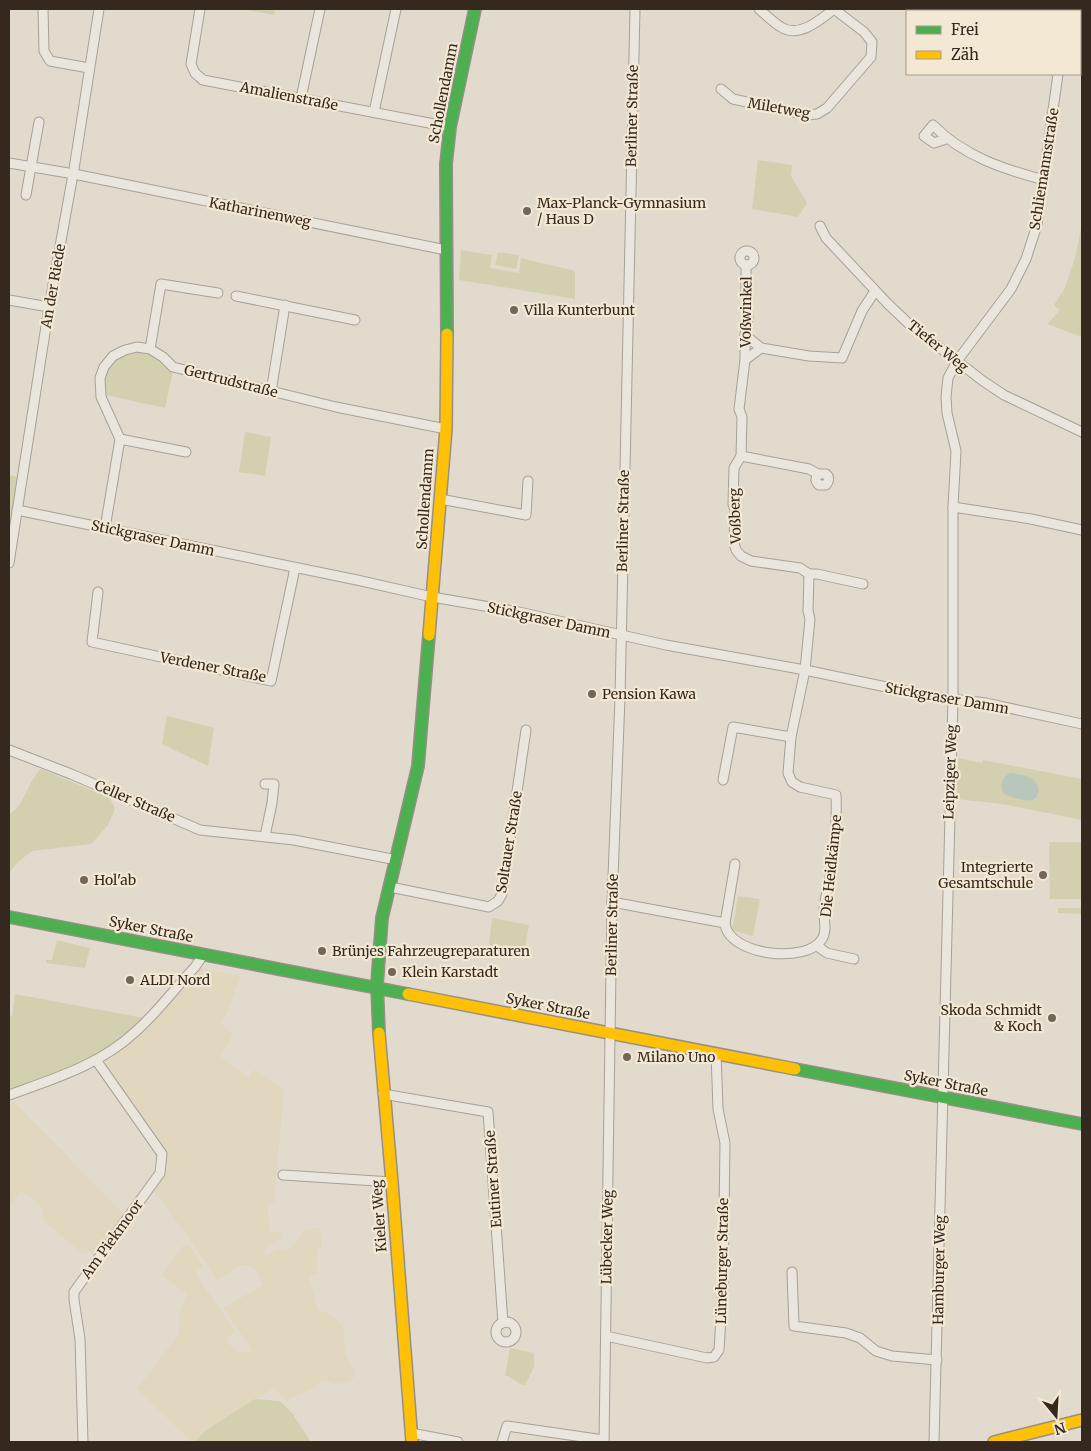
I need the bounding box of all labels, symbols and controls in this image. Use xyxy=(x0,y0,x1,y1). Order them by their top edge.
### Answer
legend xyxy=(906,10,1081,75)
text: Frei xyxy=(951,20,979,39)
street label: Schollendamm xyxy=(424,41,462,145)
text: Zäh xyxy=(951,45,979,64)
street label: Berliner Straße xyxy=(622,65,642,167)
street label: Amalienstraße xyxy=(237,77,340,114)
street label: Miletweg xyxy=(746,94,812,122)
street label: Schliemannstraße xyxy=(1025,107,1063,231)
street label: Katharinenweg xyxy=(207,193,313,231)
place label: Max-Planck-Gymnasium / Haus D xyxy=(537,194,706,228)
marker: Max-Planck-Gymnasium / Haus D xyxy=(521,205,533,217)
street label: An der Riede xyxy=(37,242,69,331)
street label: Voßwinkel xyxy=(736,276,756,349)
place label: Villa Kunterbunt xyxy=(523,301,635,319)
marker: Villa Kunterbunt xyxy=(508,304,520,316)
street label: Tiefer Weg xyxy=(904,316,972,376)
street label: Gertrudstraße xyxy=(182,361,280,401)
street label: Schollendamm xyxy=(412,448,438,550)
street label: Berliner Straße xyxy=(613,470,633,572)
street label: Voßberg xyxy=(725,487,745,545)
street label: Stickgraser Damm xyxy=(90,516,216,560)
street label: Stickgraser Damm xyxy=(486,598,612,642)
street label: Verdener Straße xyxy=(157,648,268,686)
street label: Stickgraser Damm xyxy=(884,678,1011,718)
place label: Pension Kawa xyxy=(602,685,697,703)
marker: Pension Kawa xyxy=(586,688,598,700)
street label: Leipziger Weg xyxy=(939,724,961,820)
street label: Celler Straße xyxy=(92,776,178,826)
street label: Soltauer Straße xyxy=(492,790,526,894)
street label: Die Heidkämpe xyxy=(817,814,845,918)
place label: Integrierte Gesamtschule xyxy=(938,858,1033,892)
marker: Integrierte Gesamtschule xyxy=(1037,869,1049,881)
place label: Hol'ab xyxy=(94,871,136,889)
marker: Hol'ab xyxy=(78,874,90,886)
street label: Berliner Straße xyxy=(602,874,622,976)
street label: Syker Straße xyxy=(107,912,195,946)
place label: Brünjes Fahrzeugreparaturen xyxy=(332,942,530,960)
marker: Brünjes Fahrzeugreparaturen xyxy=(316,945,328,957)
place label: Klein Karstadt xyxy=(402,963,499,981)
marker: Klein Karstadt xyxy=(386,966,398,978)
place label: ALDI Nord xyxy=(139,971,211,989)
marker: ALDI Nord xyxy=(124,974,136,986)
street label: Syker Straße xyxy=(504,989,592,1023)
place label: Skoda Schmidt & Koch xyxy=(940,1001,1043,1035)
marker: Skoda Schmidt & Koch xyxy=(1046,1012,1058,1024)
place label: Milano Uno xyxy=(637,1048,715,1066)
marker: Milano Uno xyxy=(621,1051,633,1063)
street label: Syker Straße xyxy=(902,1066,990,1100)
street label: Eutiner Straße xyxy=(481,1130,505,1228)
street label: Kieler Weg xyxy=(367,1179,390,1253)
street label: Lübecker Weg xyxy=(597,1189,617,1285)
street label: Am Piekmoor xyxy=(77,1196,147,1283)
street label: Lüneburger Straße xyxy=(712,1198,732,1324)
street label: Hamburger Weg xyxy=(929,1214,949,1325)
north arrow xyxy=(1031,1391,1081,1441)
text: N xyxy=(1052,1418,1068,1439)

